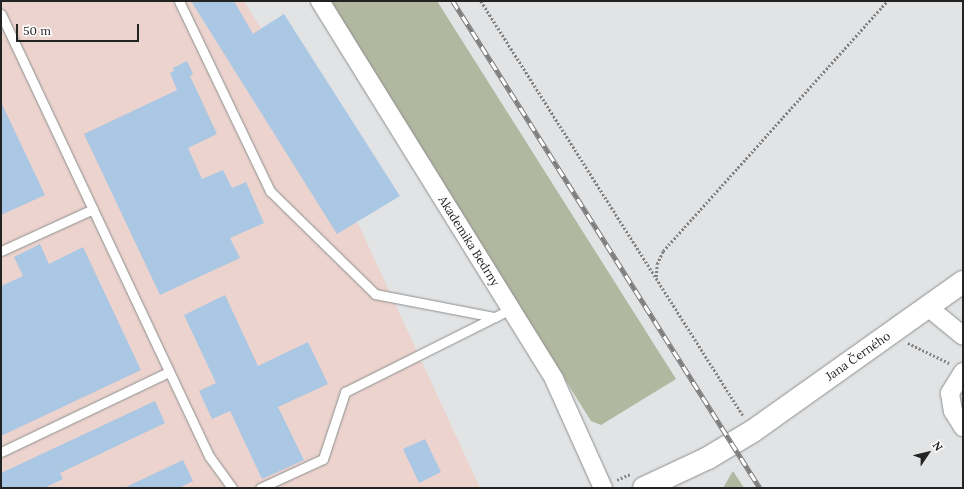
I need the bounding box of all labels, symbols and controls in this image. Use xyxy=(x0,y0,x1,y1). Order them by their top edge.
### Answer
scale bar xyxy=(18,16,141,42)
text: 50 m xyxy=(23,23,51,38)
street label: Akademika Bedrny xyxy=(435,193,503,289)
street label: Jana Černého xyxy=(823,329,893,383)
north arrow xyxy=(908,433,948,473)
text: N xyxy=(930,439,946,454)

